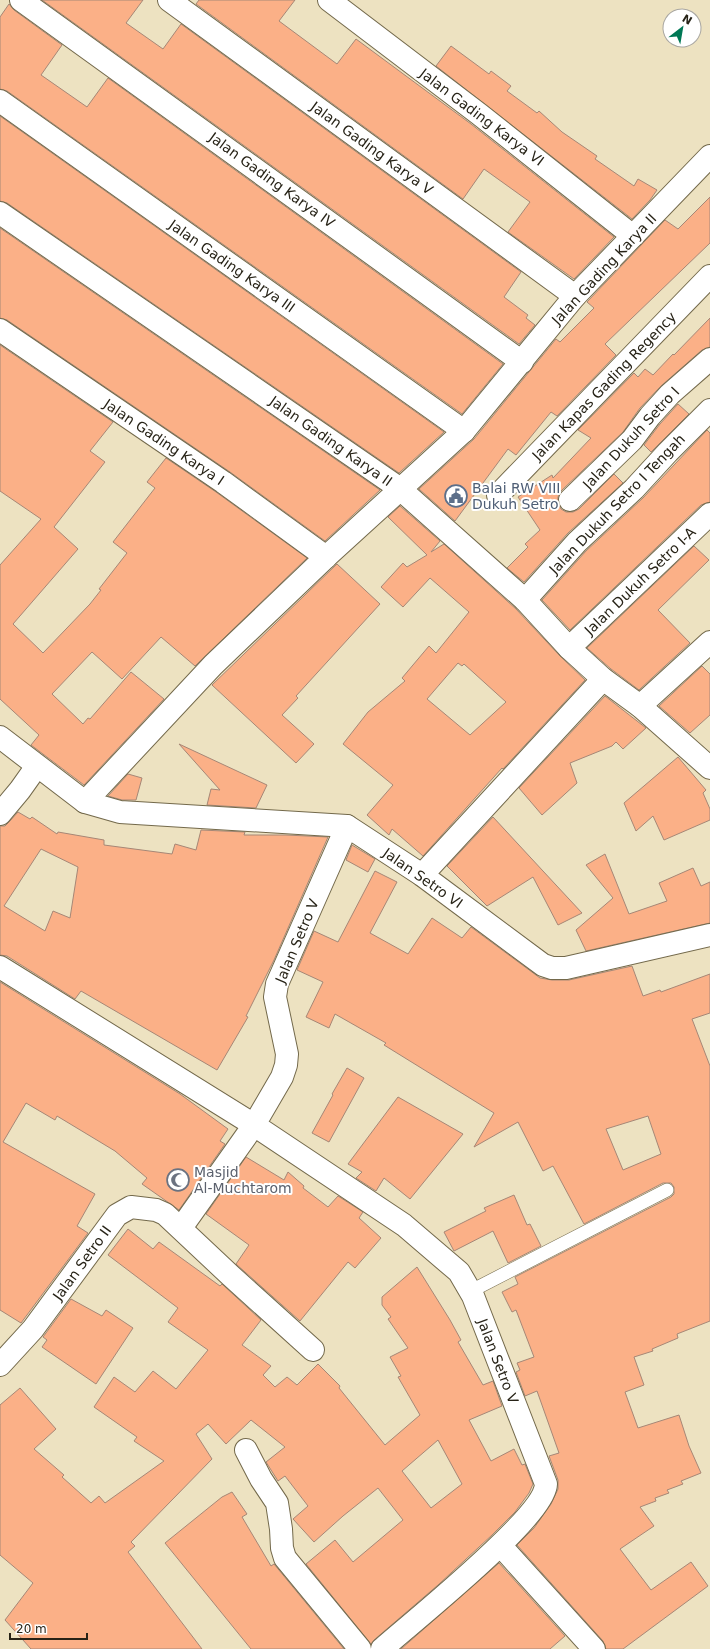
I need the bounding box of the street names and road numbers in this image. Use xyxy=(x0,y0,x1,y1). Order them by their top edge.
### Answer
street label: Jalan Gading Karya VI xyxy=(416,65,547,169)
street label: Jalan Gading Karya V xyxy=(307,98,437,198)
street label: Jalan Gading Karya IV xyxy=(205,128,338,231)
street label: Jalan Gading Karya II xyxy=(548,210,660,328)
street label: Jalan Gading Karya III xyxy=(165,216,298,316)
street label: Jalan Kapas Gading Regency xyxy=(528,309,679,464)
street label: Jalan Dukuh Setro I xyxy=(579,384,682,493)
street label: Jalan Gading Karya II xyxy=(266,392,395,489)
street label: Jalan Gading Karya I xyxy=(100,395,227,488)
street label: Jalan Dukuh Setro I Tengah xyxy=(545,431,688,578)
street label: Jalan Dukuh Setro I-A xyxy=(581,524,699,639)
street label: Jalan Setro VI xyxy=(379,844,466,911)
street label: Jalan Setro V xyxy=(272,896,322,986)
street label: Jalan Setro II xyxy=(49,1223,114,1304)
street label: Jalan Setro V xyxy=(474,1315,522,1406)

